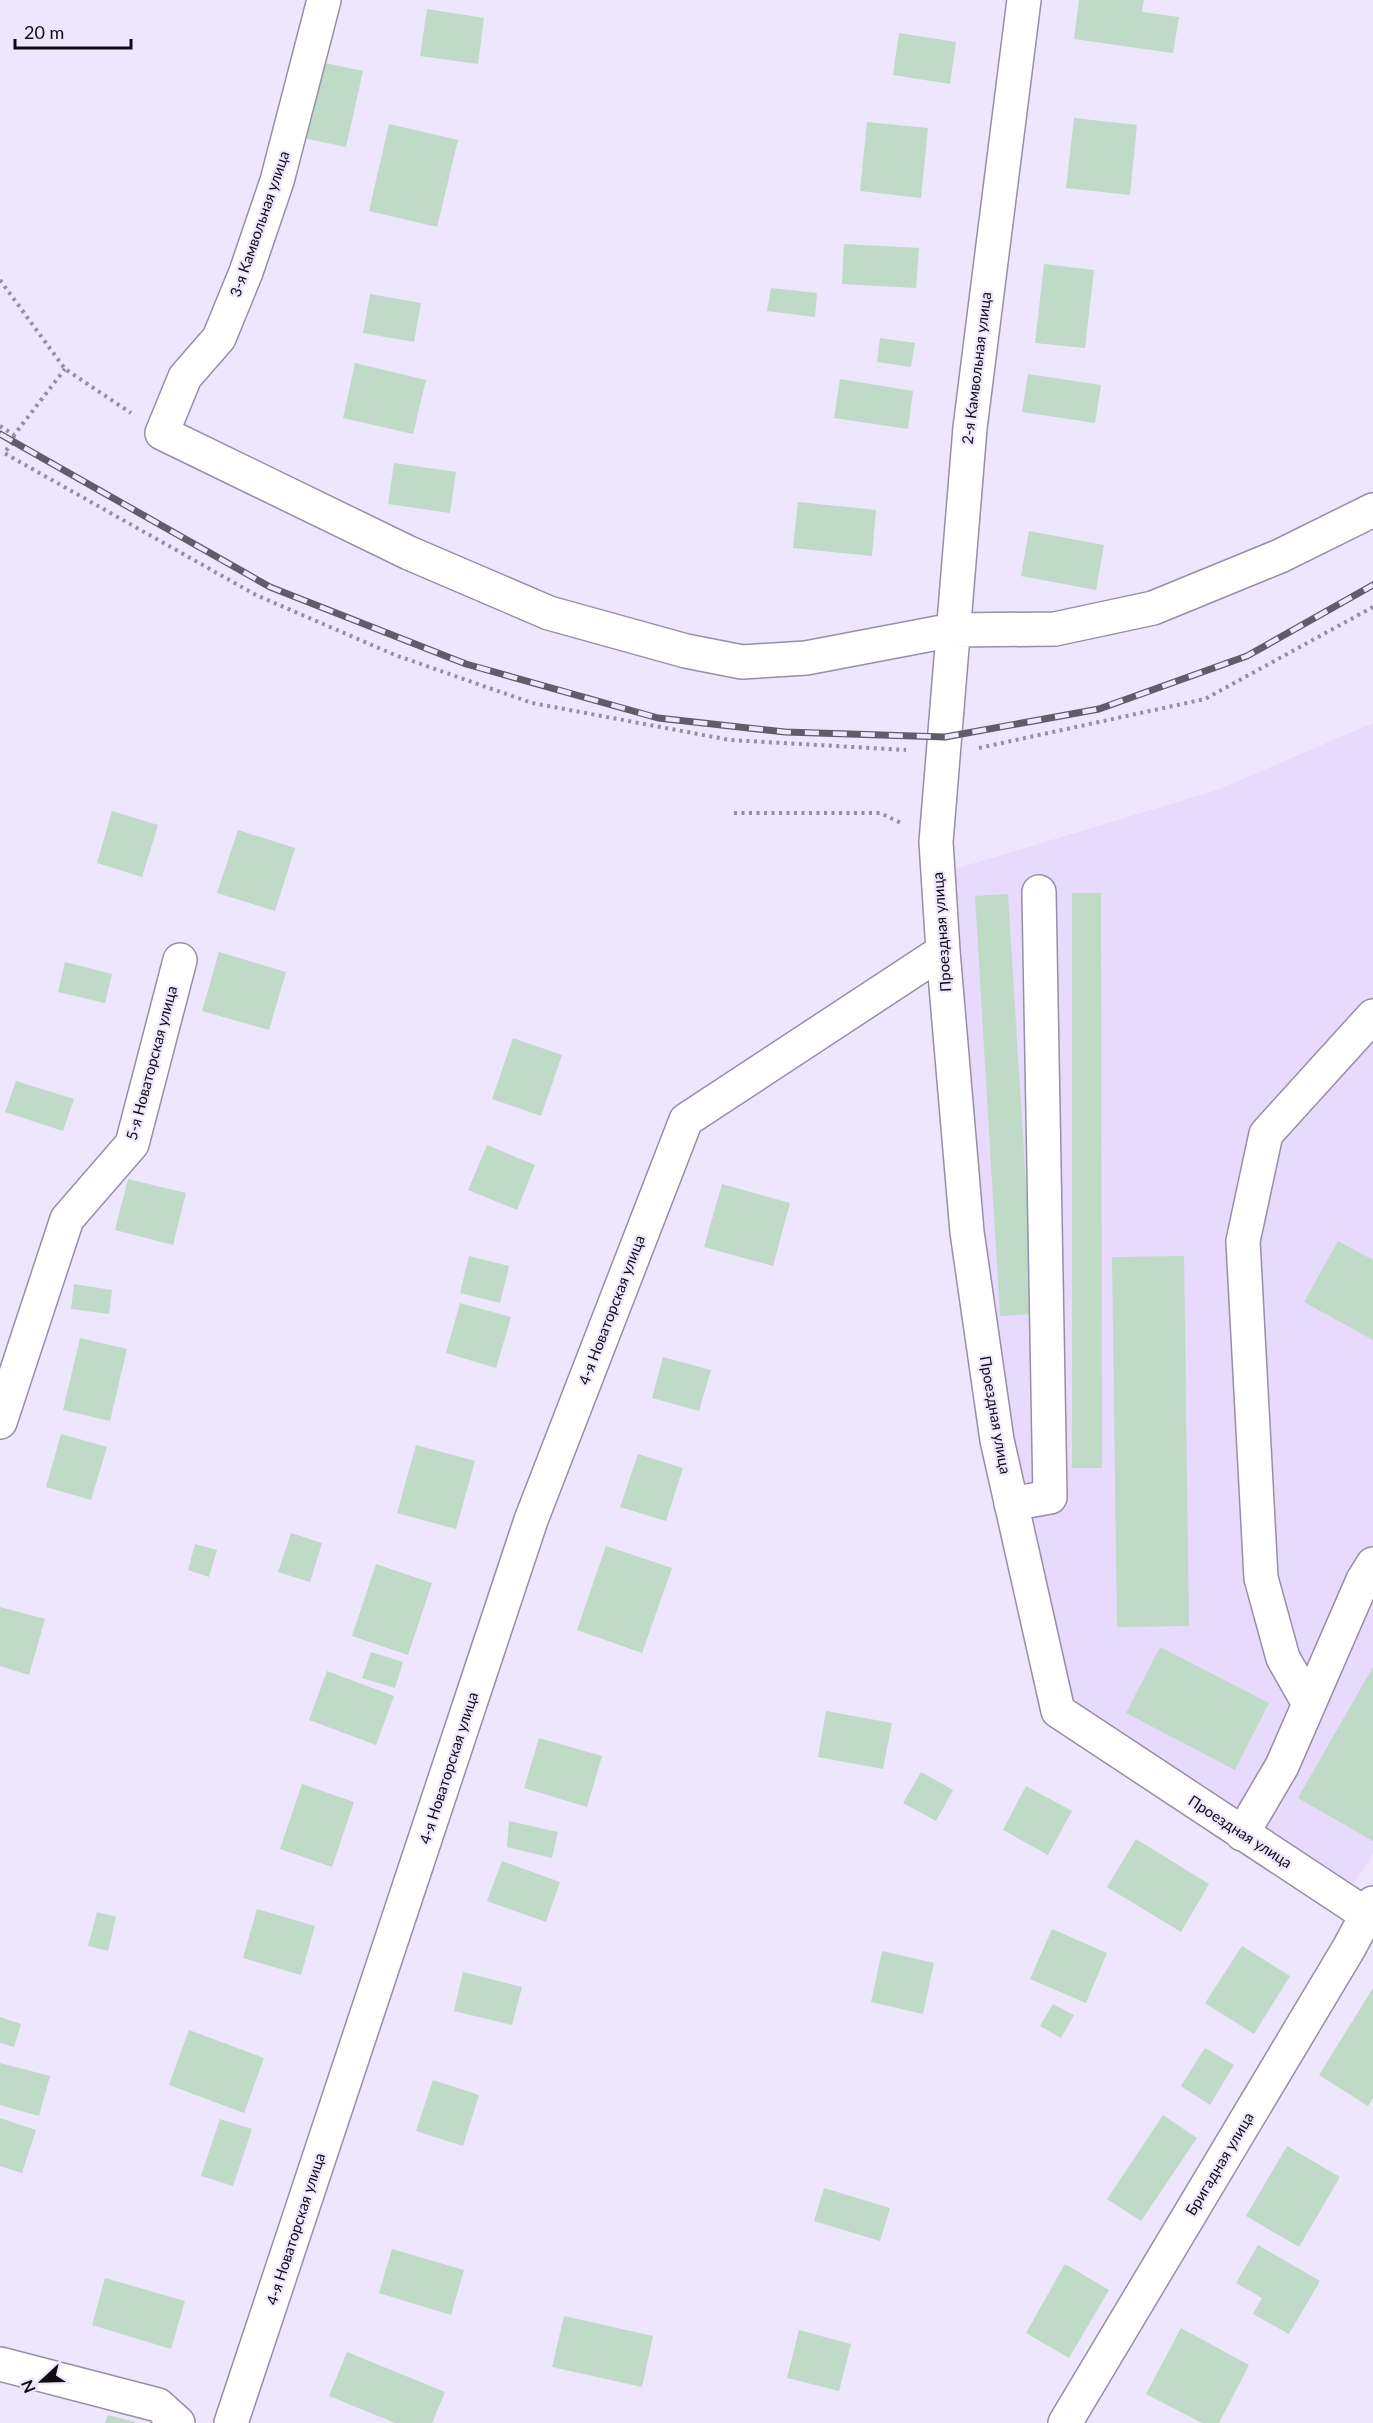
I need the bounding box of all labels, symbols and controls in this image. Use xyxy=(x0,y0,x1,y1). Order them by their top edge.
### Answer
scale bar xyxy=(15,12,130,50)
text: 20 m xyxy=(24,21,64,43)
street label: 3-я Камвольная улица xyxy=(226,148,293,299)
street label: 2-я Камвольная улица xyxy=(958,291,994,445)
street label: Проездная улица xyxy=(928,872,954,992)
street label: 5-я Новаторская улица xyxy=(122,984,180,1142)
street label: 4-я Новаторская улица xyxy=(574,1232,648,1387)
street label: Проездная улица xyxy=(977,1354,1015,1475)
street label: 4-я Новаторская улица xyxy=(415,1689,481,1846)
street label: Проездная улица xyxy=(1185,1791,1296,1871)
street label: Бригадная улица xyxy=(1181,2109,1257,2218)
street label: 4-я Новаторская улица xyxy=(262,2150,328,2307)
north arrow xyxy=(12,2351,72,2411)
text: N xyxy=(17,2378,39,2396)

